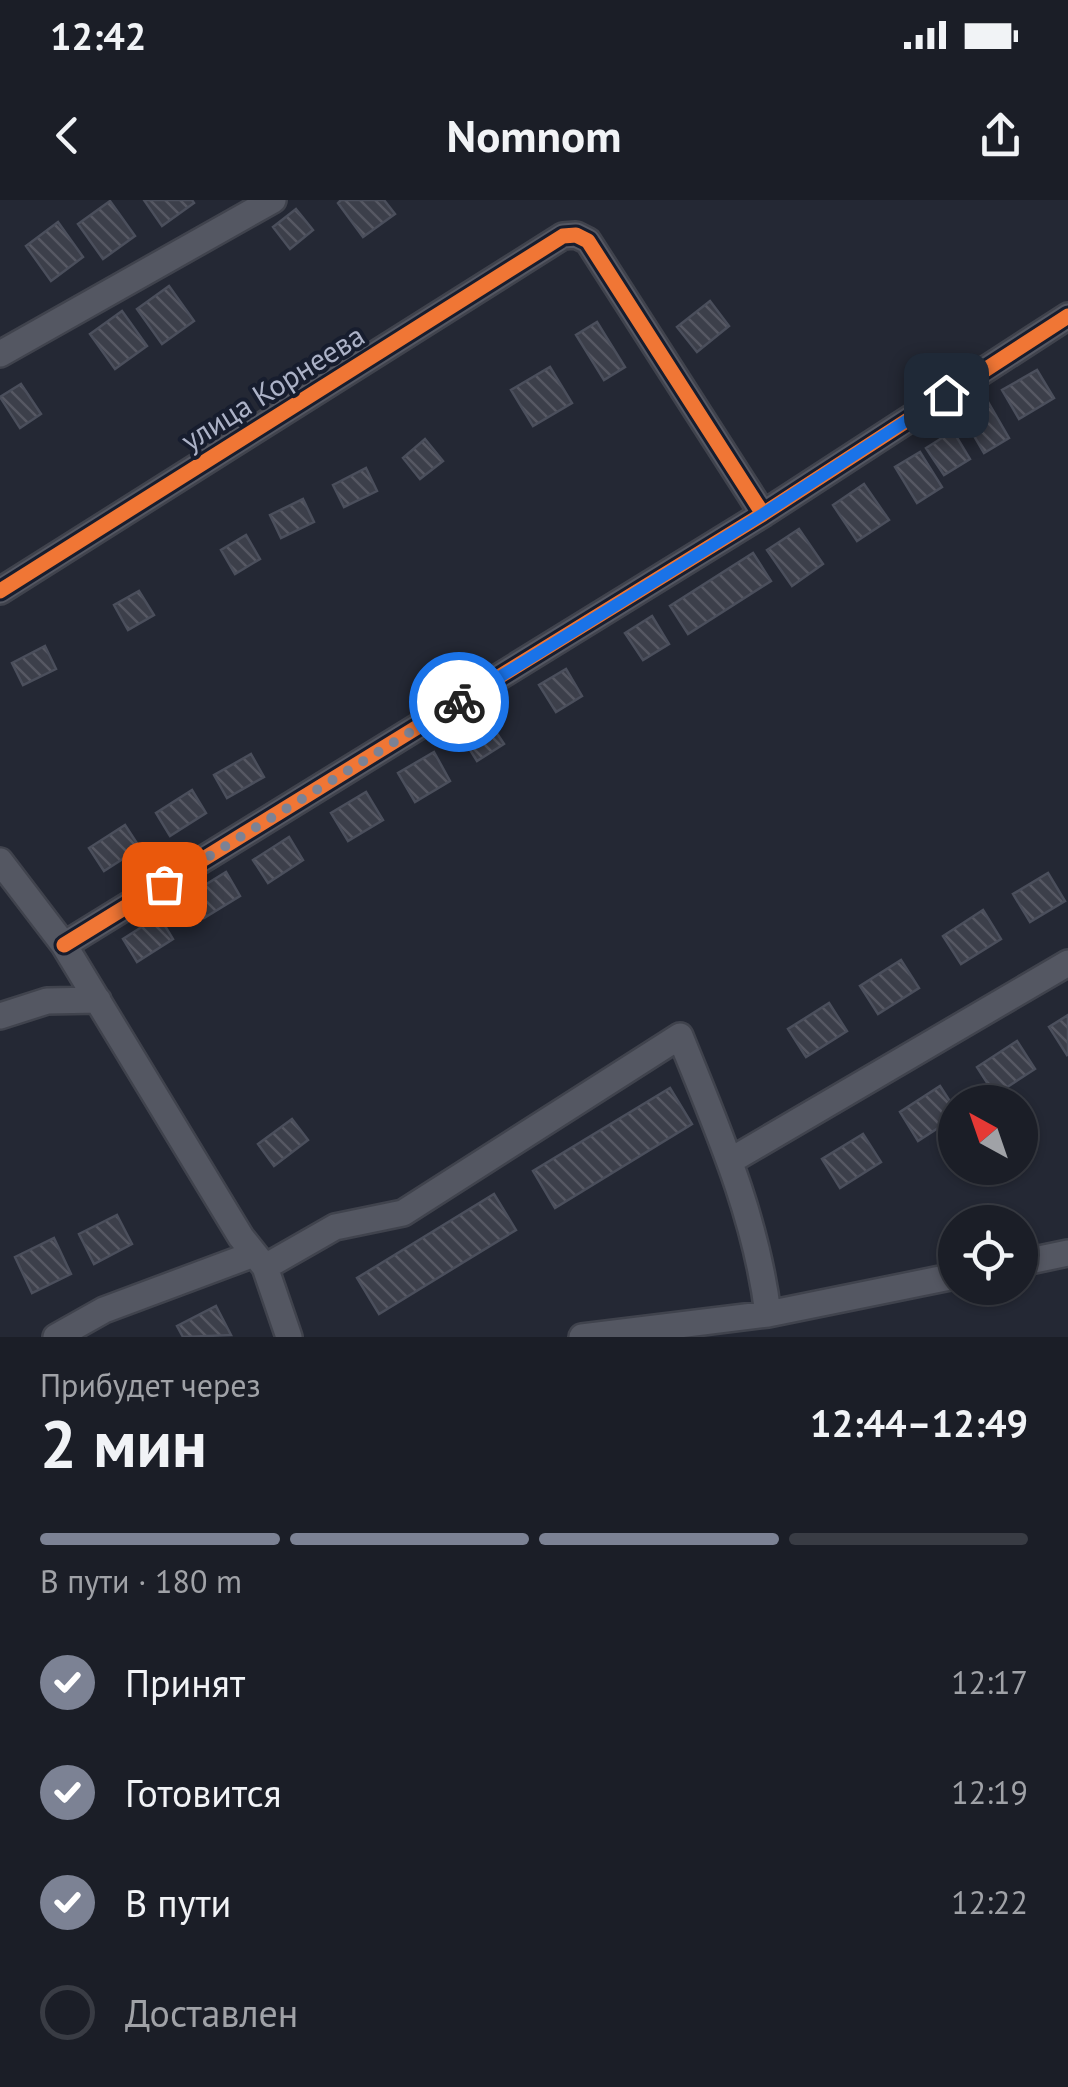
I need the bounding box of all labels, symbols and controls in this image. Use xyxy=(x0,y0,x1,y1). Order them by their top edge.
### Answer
text: 12:42 xyxy=(50,11,146,60)
text: Nomnom xyxy=(447,106,621,164)
icon: back xyxy=(40,108,95,163)
icon: share xyxy=(973,108,1028,163)
street label: улица Корнеева xyxy=(173,315,371,459)
pin xyxy=(904,353,989,438)
icon: home xyxy=(919,368,974,423)
courier xyxy=(409,652,509,752)
icon: bike xyxy=(432,675,487,730)
pin xyxy=(122,842,207,927)
icon: bag xyxy=(137,857,192,912)
north arrow xyxy=(938,1085,1038,1185)
map controls xyxy=(938,1085,1038,1305)
button: locate xyxy=(938,1205,1038,1305)
text: Прибудет через xyxy=(40,1364,261,1406)
text: 12:44–12:49 xyxy=(810,1398,1028,1447)
text: 2 мин xyxy=(40,1401,207,1485)
text: В пути · 180 m xyxy=(40,1560,242,1602)
icon: check xyxy=(40,1655,95,1710)
text: Принят xyxy=(125,1658,245,1707)
text: 12:17 xyxy=(951,1661,1028,1703)
icon: check xyxy=(40,1765,95,1820)
text: Готовится xyxy=(125,1768,282,1817)
text: 12:19 xyxy=(951,1771,1028,1813)
icon: check xyxy=(40,1875,95,1930)
text: В пути xyxy=(125,1878,231,1927)
text: 12:22 xyxy=(951,1881,1028,1923)
text: Доставлен xyxy=(125,1988,298,2037)

